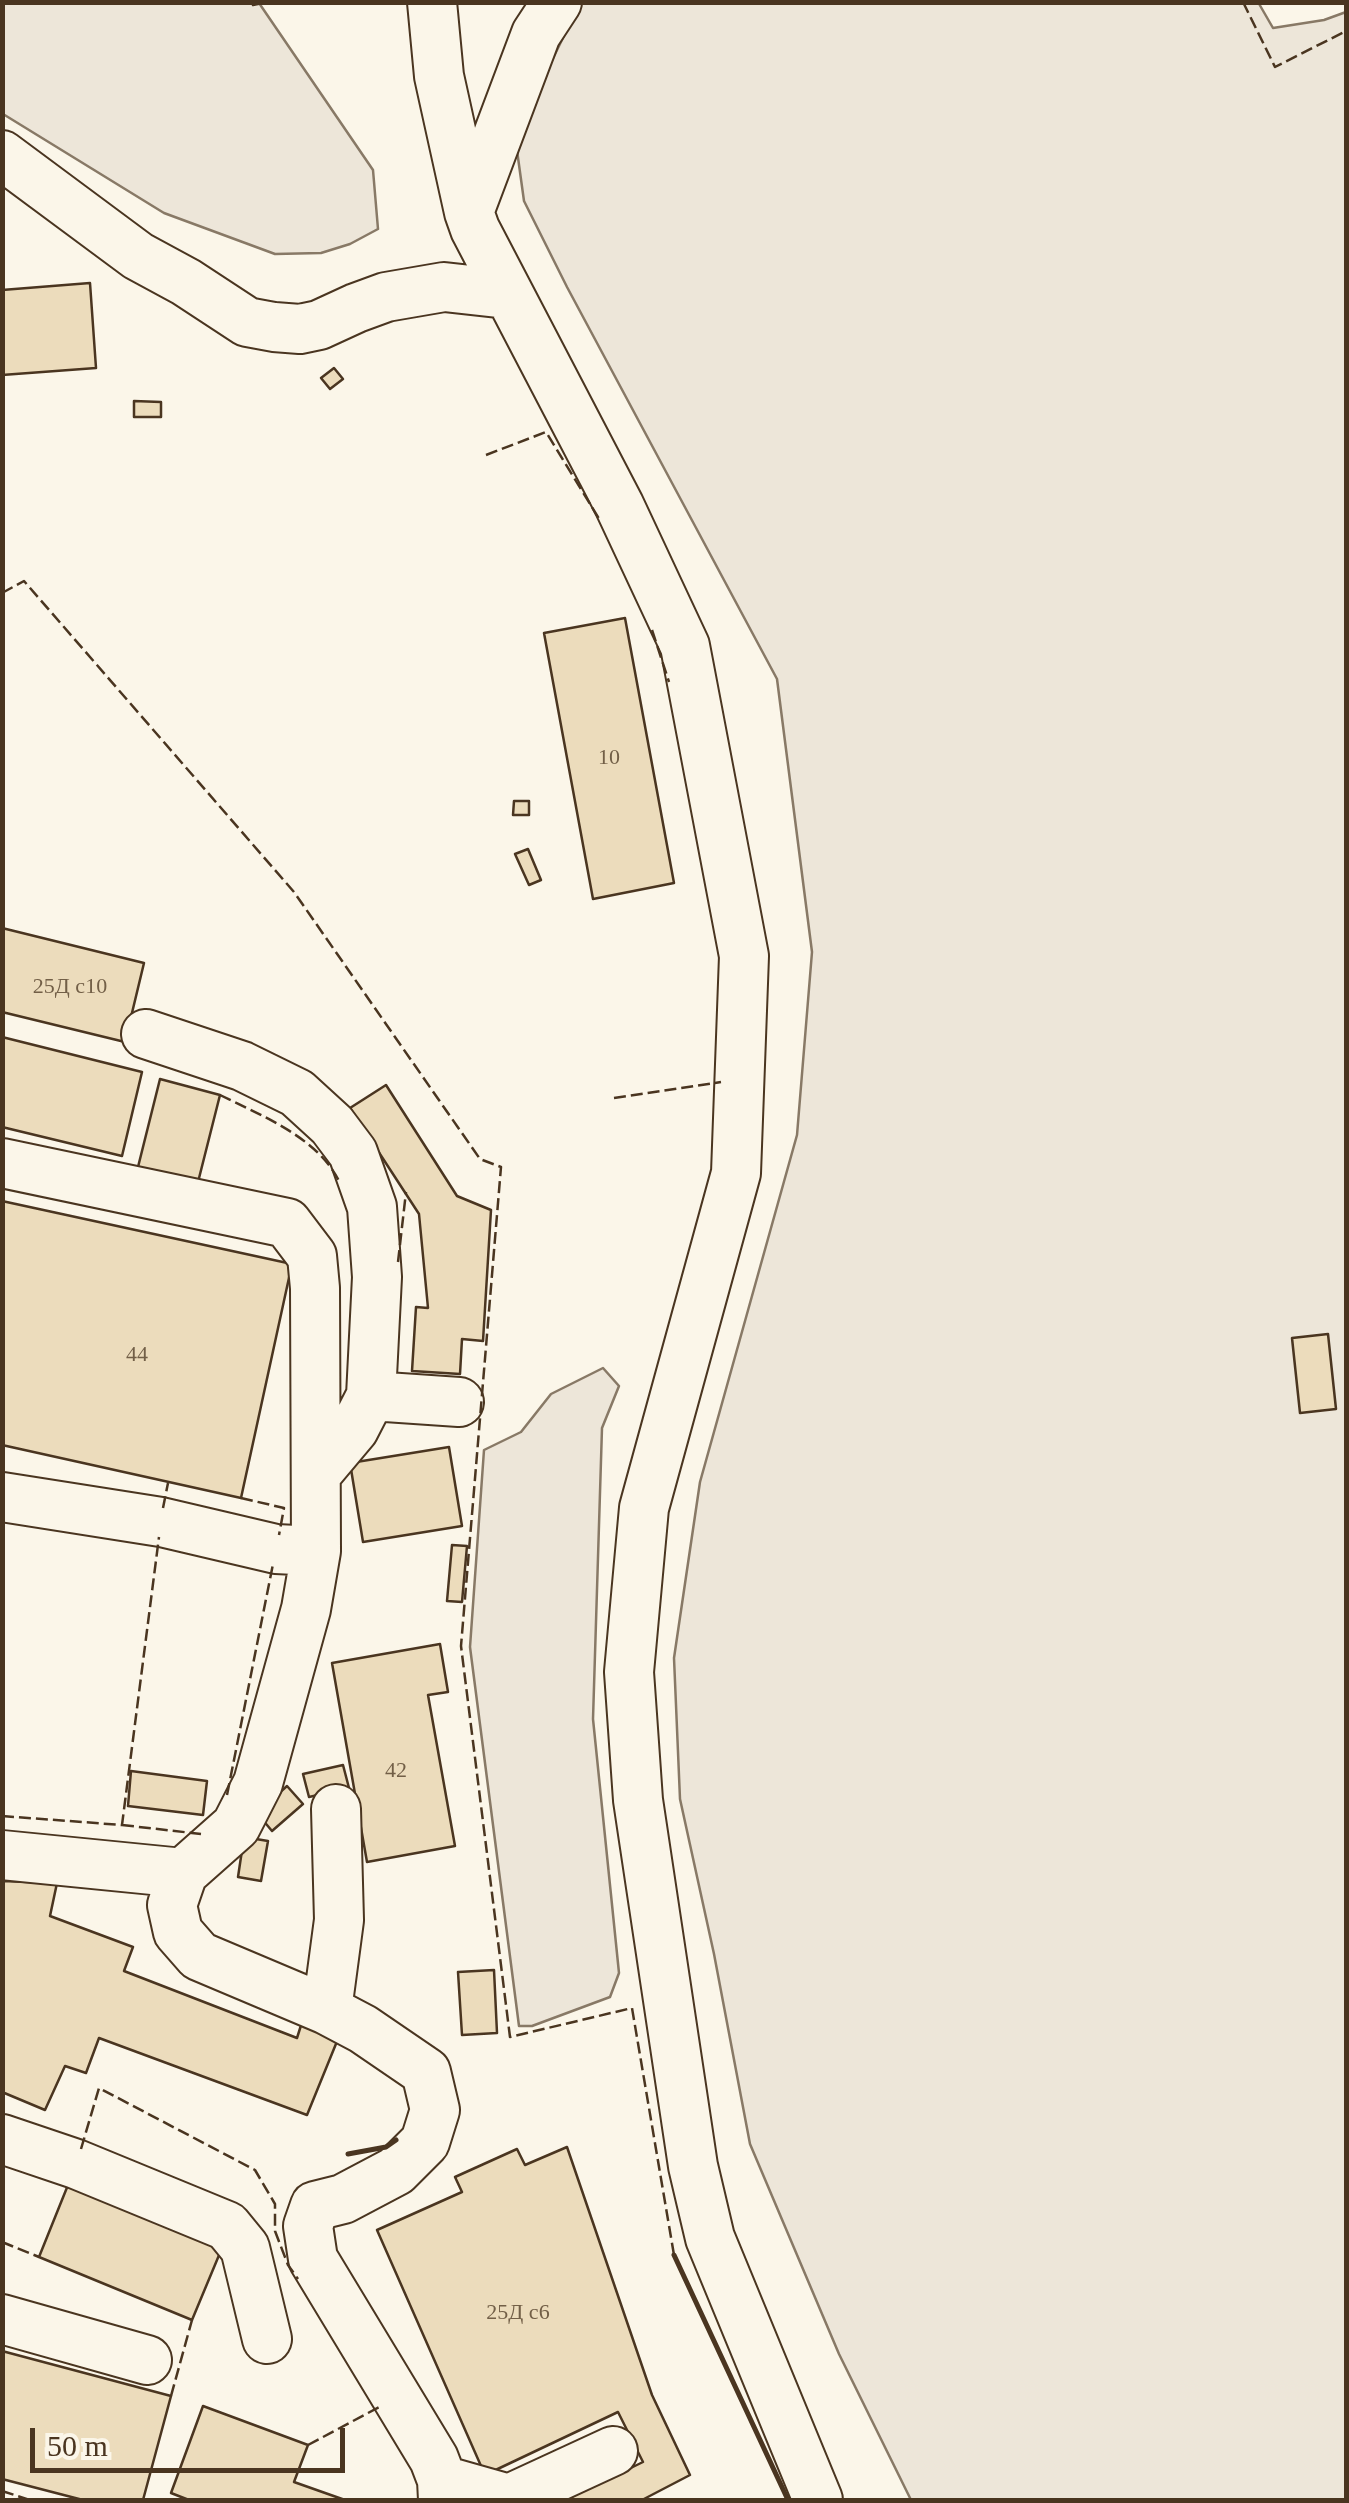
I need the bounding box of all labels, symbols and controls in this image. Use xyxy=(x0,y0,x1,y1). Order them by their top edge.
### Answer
house number: 10 xyxy=(598,745,620,771)
house number: 25Д с10 xyxy=(33,974,107,1000)
house number: 44 xyxy=(126,1342,148,1368)
house number: 42 xyxy=(385,1758,407,1784)
house number: 25Д с6 xyxy=(486,2300,550,2326)
scale bar xyxy=(35,2408,350,2470)
text: 50 m xyxy=(47,2429,108,2462)

